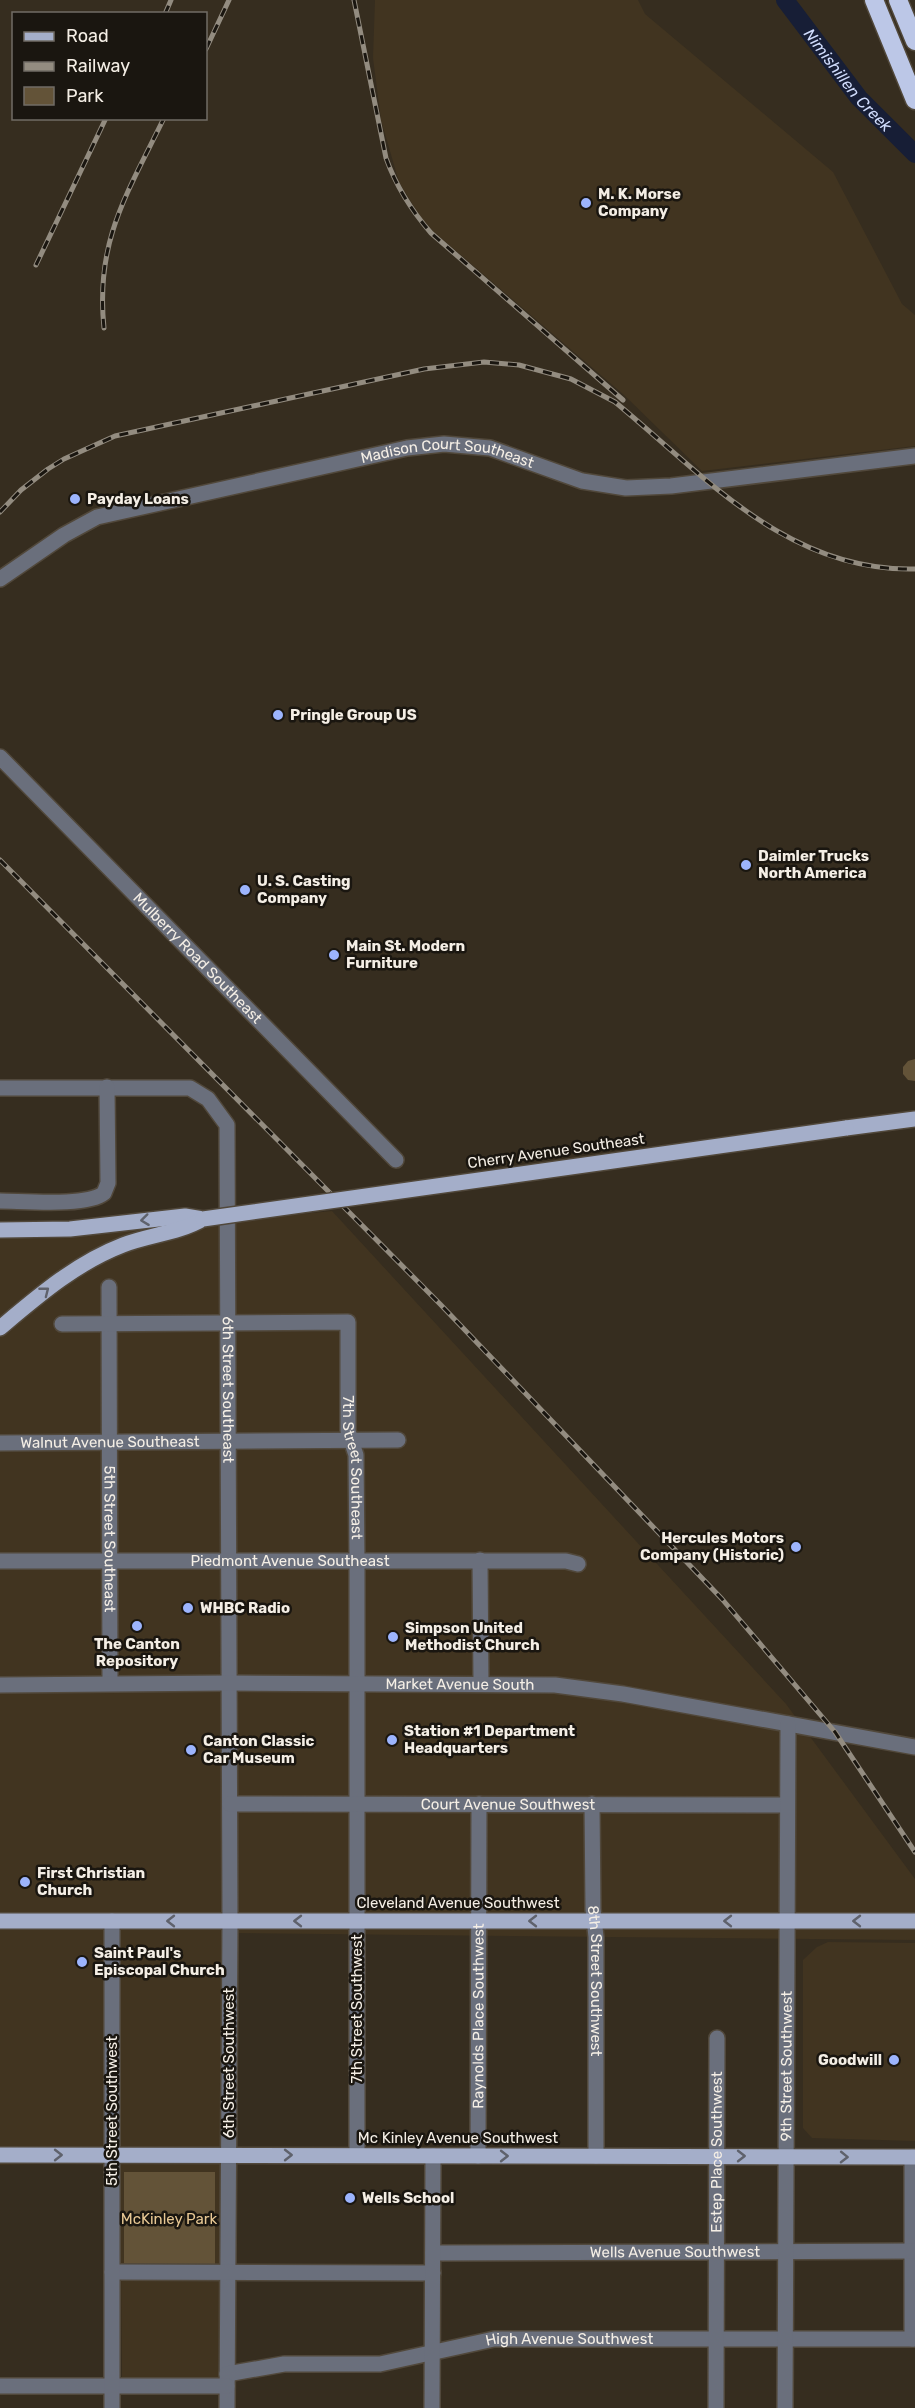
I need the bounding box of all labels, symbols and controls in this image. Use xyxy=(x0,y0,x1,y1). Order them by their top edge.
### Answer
legend xyxy=(12,12,207,120)
text: Road xyxy=(66,25,109,47)
water label: Nimishillen Creek xyxy=(800,25,897,136)
text: Railway xyxy=(66,55,130,77)
text: Park xyxy=(66,85,104,107)
place label: M. K. Morse Company xyxy=(598,185,681,220)
marker: M. K. Morse Company xyxy=(579,196,593,210)
street label: Madison Court Southeast xyxy=(359,435,537,472)
place label: Payday Loans xyxy=(87,490,189,508)
marker: Payday Loans xyxy=(68,492,82,506)
place label: Pringle Group US xyxy=(290,706,417,724)
marker: Pringle Group US xyxy=(271,708,285,722)
place label: Daimler Trucks North America xyxy=(758,847,869,882)
marker: Daimler Trucks North America xyxy=(739,858,753,872)
place label: U. S. Casting Company xyxy=(257,872,351,907)
marker: U. S. Casting Company xyxy=(238,883,252,897)
street label: Mulberry Road Southeast xyxy=(129,889,266,1027)
place label: Main St. Modern Furniture xyxy=(346,937,465,972)
marker: Main St. Modern Furniture xyxy=(327,948,341,962)
street label: Cherry Avenue Southeast xyxy=(466,1130,646,1172)
one-way arrow xyxy=(140,1214,149,1226)
one-way arrow xyxy=(39,1287,50,1298)
street label: 6th Street Southeast xyxy=(219,1316,237,1463)
street label: 7th Street Southeast xyxy=(339,1395,366,1540)
street label: Walnut Avenue Southeast xyxy=(20,1432,200,1452)
street label: 5th Street Southeast xyxy=(100,1466,119,1613)
place label: Hercules Motors Company (Historic) xyxy=(640,1529,784,1564)
marker: Hercules Motors Company (Historic) xyxy=(789,1540,803,1554)
street label: Piedmont Avenue Southeast xyxy=(190,1552,390,1570)
place label: WHBC Radio xyxy=(200,1599,290,1617)
marker: WHBC Radio xyxy=(181,1601,195,1615)
marker: The Canton Repository xyxy=(130,1619,144,1633)
place label: Simpson United Methodist Church xyxy=(405,1619,540,1654)
marker: Simpson United Methodist Church xyxy=(386,1630,400,1644)
place label: The Canton Repository xyxy=(94,1635,180,1670)
street label: Market Avenue South xyxy=(385,1675,535,1694)
place label: Station #1 Department Headquarters xyxy=(404,1722,575,1757)
place label: Canton Classic Car Museum xyxy=(203,1732,315,1767)
marker: Station #1 Department Headquarters xyxy=(385,1733,399,1747)
marker: Canton Classic Car Museum xyxy=(184,1743,198,1757)
street label: Court Avenue Southwest xyxy=(421,1795,595,1814)
place label: First Christian Church xyxy=(37,1864,145,1899)
marker: First Christian Church xyxy=(18,1875,32,1889)
street label: Cleveland Avenue Southwest xyxy=(356,1894,560,1912)
street label: 8th Street Southwest xyxy=(584,1905,605,2056)
one-way arrow xyxy=(167,1915,176,1927)
one-way arrow xyxy=(294,1915,303,1927)
one-way arrow xyxy=(528,1915,537,1927)
one-way arrow xyxy=(723,1915,732,1927)
one-way arrow xyxy=(852,1915,861,1927)
street label: Raynolds Place Southwest xyxy=(469,1923,488,2109)
street label: 7th Street Southwest xyxy=(348,1934,366,2084)
place label: Saint Paul's Episcopal Church xyxy=(94,1944,225,1979)
marker: Saint Paul's Episcopal Church xyxy=(75,1955,89,1969)
street label: 6th Street Southwest xyxy=(220,1988,238,2138)
street label: 9th Street Southwest xyxy=(777,1991,796,2141)
street label: 5th Street Southwest xyxy=(103,2036,121,2186)
place label: Goodwill xyxy=(818,2051,882,2069)
marker: Goodwill xyxy=(887,2053,901,2067)
street label: Estep Place Southwest xyxy=(707,2071,726,2233)
street label: Mc Kinley Avenue Southwest xyxy=(358,2129,558,2147)
one-way arrow xyxy=(54,2149,63,2161)
one-way arrow xyxy=(283,2149,292,2161)
one-way arrow xyxy=(499,2150,508,2162)
one-way arrow xyxy=(736,2150,745,2162)
one-way arrow xyxy=(839,2151,848,2163)
place label: Wells School xyxy=(362,2189,454,2207)
marker: Wells School xyxy=(343,2191,357,2205)
park label: McKinley Park xyxy=(121,2210,217,2228)
street label: Wells Avenue Southwest xyxy=(590,2243,760,2261)
street label: High Avenue Southwest xyxy=(484,2330,653,2350)

